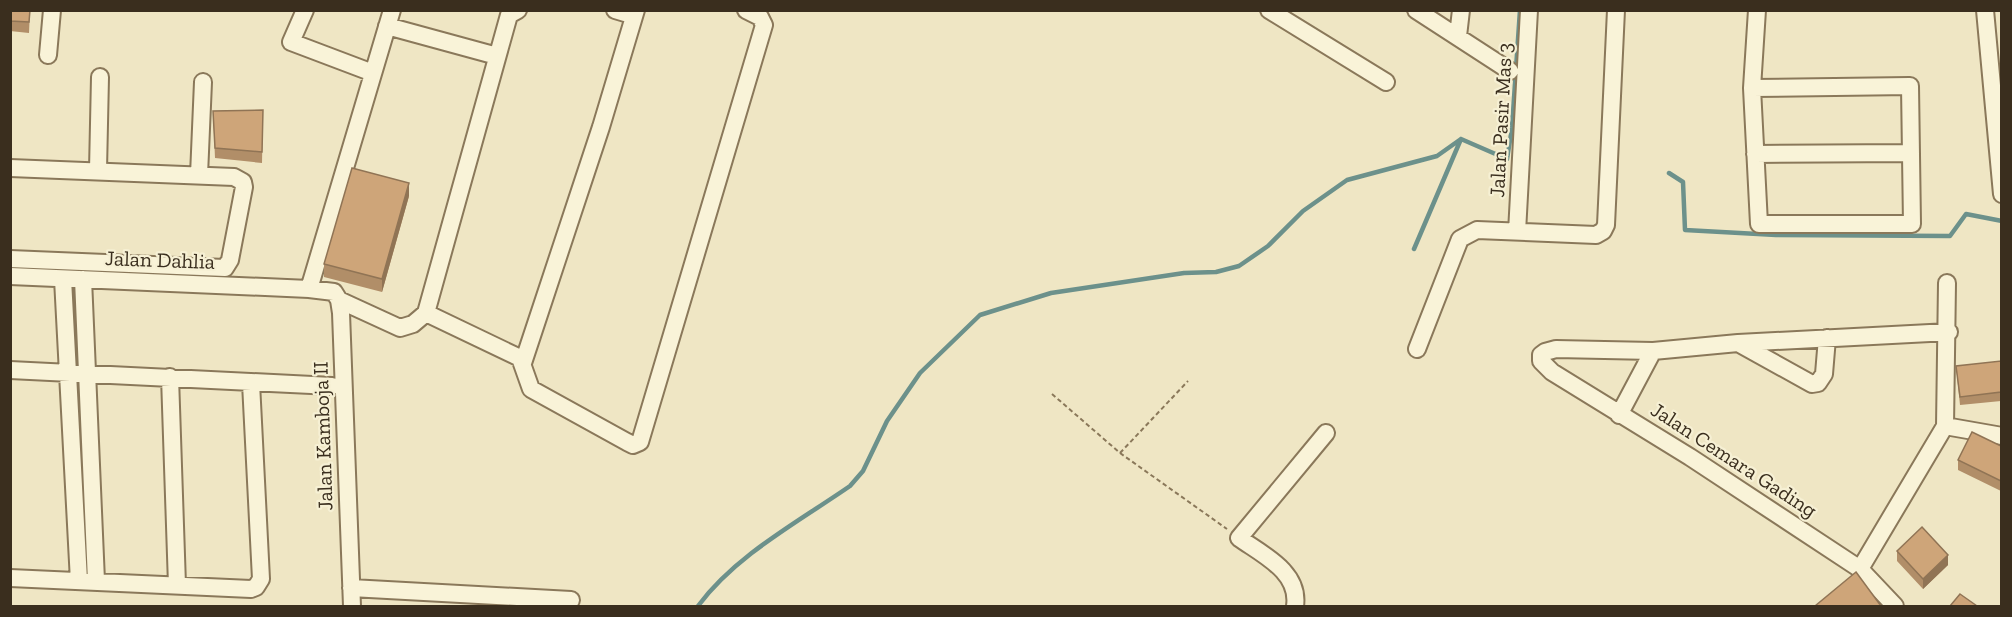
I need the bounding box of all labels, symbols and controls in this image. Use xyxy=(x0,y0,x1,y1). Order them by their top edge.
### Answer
street label: Jalan Pasir Mas 3 xyxy=(1484,42,1517,198)
street label: Jalan Dahlia xyxy=(105,245,215,274)
street label: Jalan Kamboja II xyxy=(307,361,339,511)
street label: Jalan Cemara Gading xyxy=(1647,397,1822,523)

